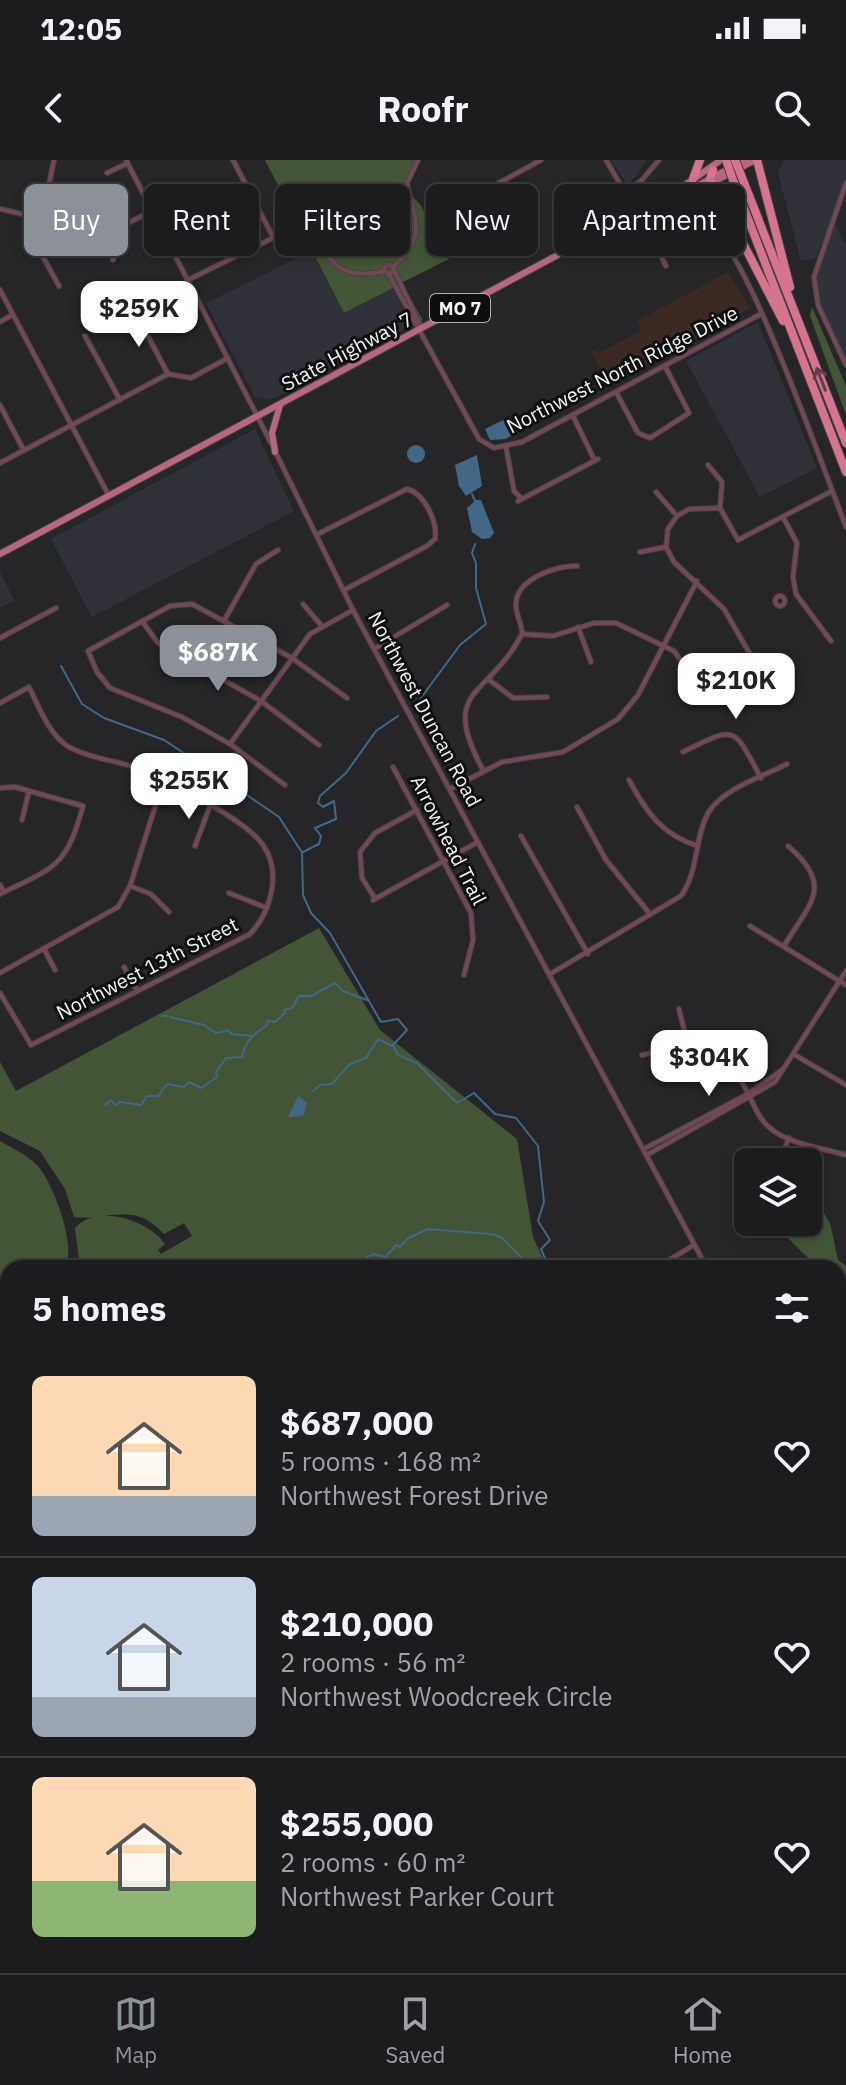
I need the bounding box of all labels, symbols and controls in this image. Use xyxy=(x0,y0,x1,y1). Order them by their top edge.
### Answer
text: 12:05 xyxy=(40,9,122,48)
text: Roofr xyxy=(377,85,469,132)
icon: back xyxy=(32,86,76,130)
icon: search xyxy=(770,86,814,130)
chip: Buy xyxy=(24,184,128,256)
chip: Rent xyxy=(144,184,259,256)
chip: Filters xyxy=(275,184,410,256)
chip: New xyxy=(426,184,538,256)
chip: Apartment xyxy=(554,184,745,256)
pin: $259K xyxy=(83,281,195,349)
text: $259K xyxy=(99,290,179,324)
road number: MO 7 xyxy=(430,294,490,322)
street label: Northwest North Ridge Drive xyxy=(502,299,742,439)
street label: State Highway 7 xyxy=(276,305,418,397)
one-way arrow xyxy=(813,367,827,392)
street label: Northwest Duncan Road xyxy=(362,607,488,811)
pin: $687K xyxy=(162,625,274,693)
text: $687K xyxy=(178,634,258,668)
pin: $210K xyxy=(680,653,792,721)
text: $210K xyxy=(696,662,776,696)
pin: $255K xyxy=(133,753,245,821)
text: $255K xyxy=(149,762,229,796)
street label: Arrowhead Trail xyxy=(405,771,493,909)
street label: Northwest 13th Street xyxy=(52,910,242,1026)
pin: $304K xyxy=(653,1030,765,1098)
text: $304K xyxy=(669,1039,749,1073)
map controls xyxy=(734,1148,822,1236)
button: layers xyxy=(734,1148,822,1236)
text: 5 homes xyxy=(32,1286,167,1330)
icon: filters xyxy=(770,1286,814,1330)
text: $687,000 xyxy=(280,1400,433,1444)
icon: home xyxy=(96,1408,192,1504)
icon: heart xyxy=(770,1434,814,1478)
text: 5 rooms · 168 m² xyxy=(280,1444,481,1478)
text: Northwest Forest Drive xyxy=(280,1478,548,1512)
text: $210,000 xyxy=(280,1601,433,1645)
icon: home xyxy=(96,1609,192,1705)
icon: heart xyxy=(770,1635,814,1679)
text: 2 rooms · 56 m² xyxy=(280,1645,465,1679)
text: Northwest Woodcreek Circle xyxy=(280,1679,613,1713)
text: $255,000 xyxy=(280,1801,433,1845)
icon: home xyxy=(96,1809,192,1905)
icon: heart xyxy=(770,1835,814,1879)
text: 2 rooms · 60 m² xyxy=(280,1845,465,1879)
text: Northwest Parker Court xyxy=(280,1879,555,1913)
tab: Map xyxy=(114,1992,158,2069)
tab: Saved xyxy=(385,1992,445,2069)
tab: Home xyxy=(673,1992,732,2069)

